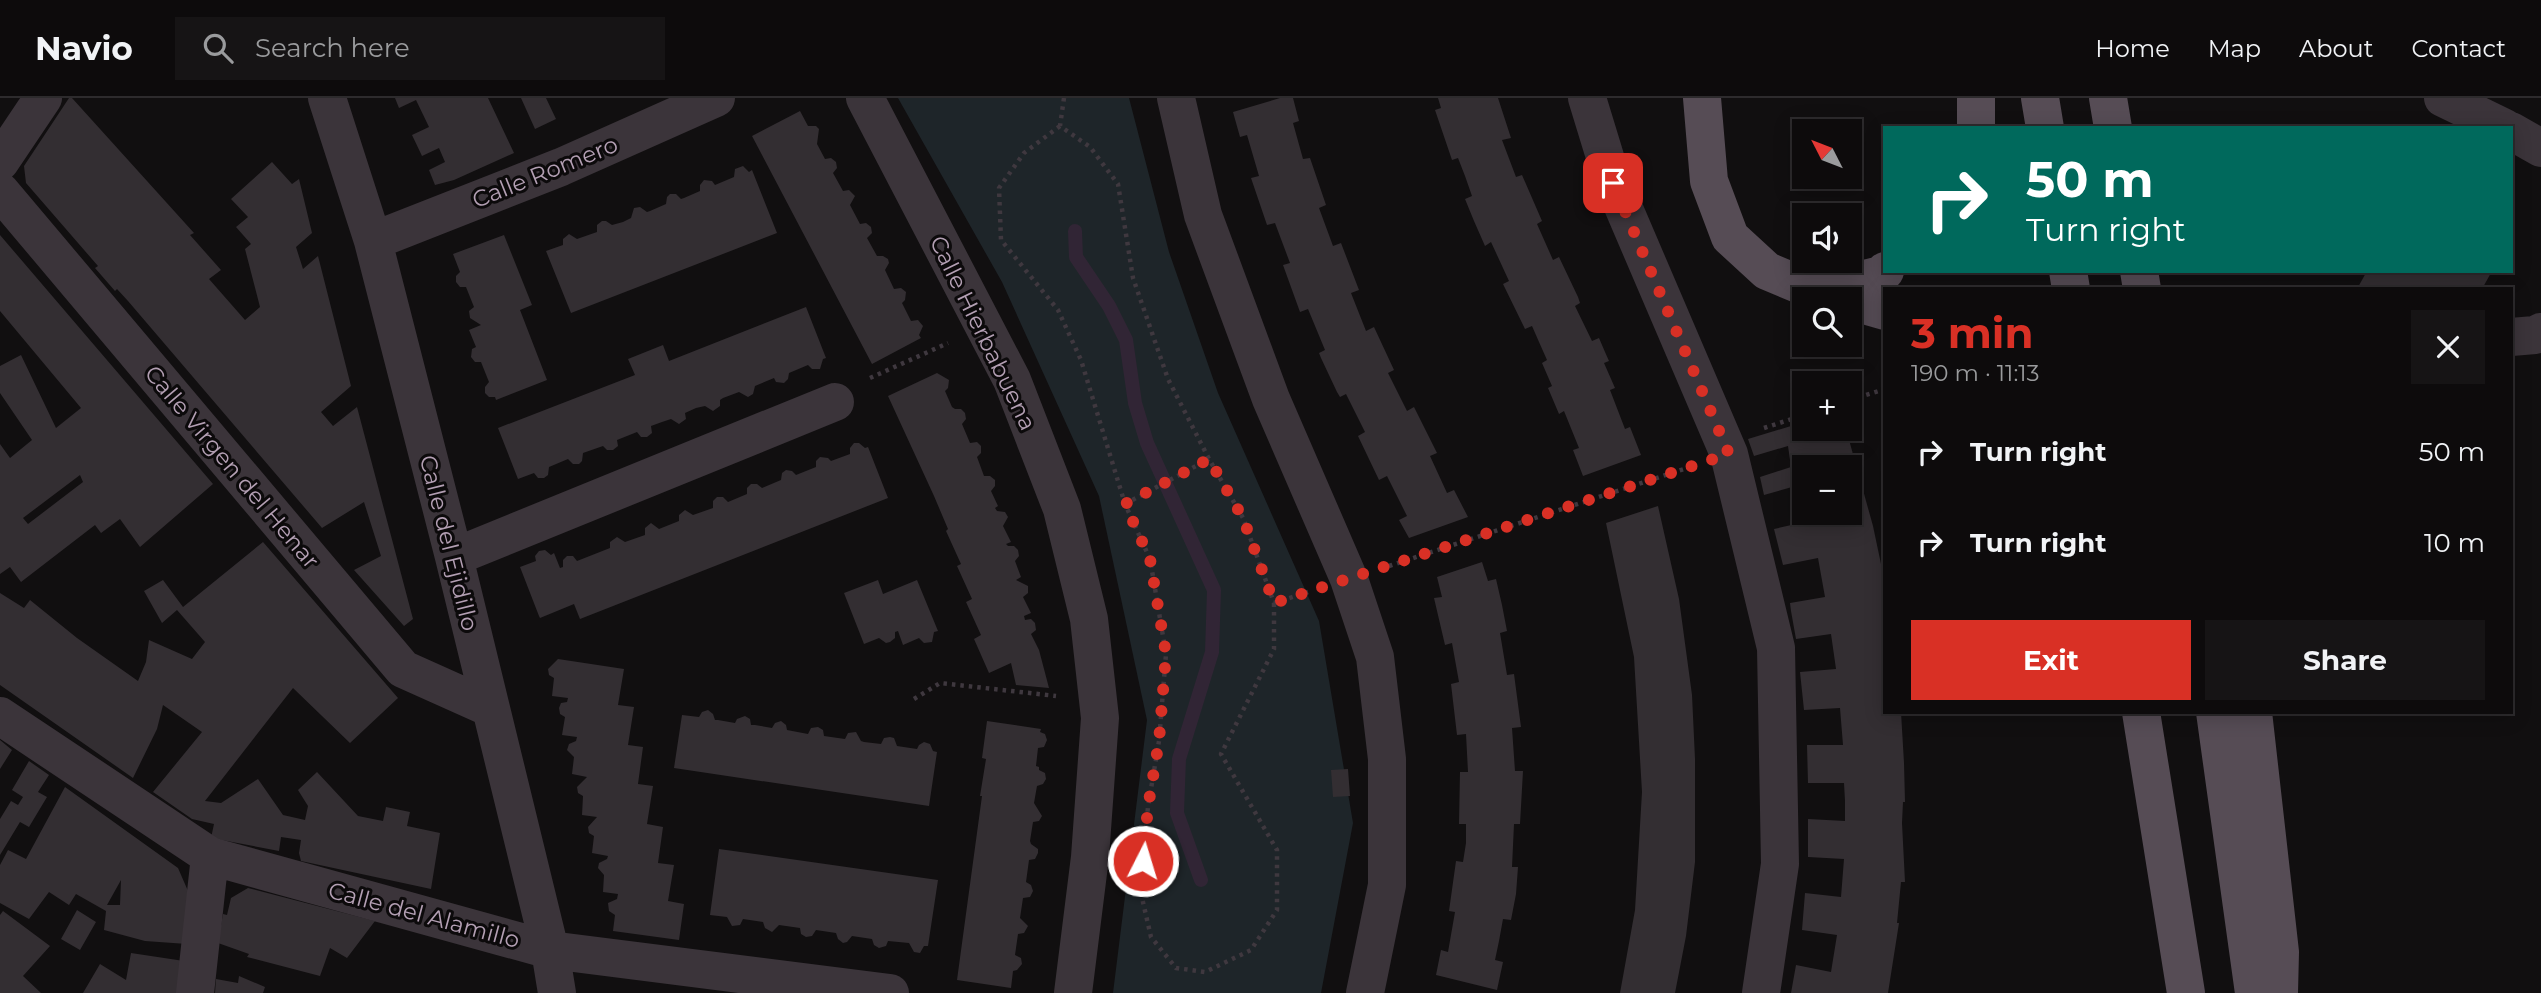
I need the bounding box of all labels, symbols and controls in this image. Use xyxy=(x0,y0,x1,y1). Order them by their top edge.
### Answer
search box xyxy=(175,17,665,80)
text: Navio xyxy=(35,28,133,68)
icon: search xyxy=(199,29,237,67)
text: Search here xyxy=(255,32,410,64)
text: Home xyxy=(2095,34,2170,63)
text: Map xyxy=(2208,34,2261,63)
text: About xyxy=(2299,34,2373,63)
text: Contact xyxy=(2411,34,2506,63)
north arrow xyxy=(1792,119,1862,189)
map controls xyxy=(1792,119,1862,525)
street label: Calle Romero xyxy=(468,130,622,214)
text: 50 m xyxy=(2026,150,2154,209)
pin xyxy=(1583,153,1643,213)
icon: right xyxy=(1911,154,2002,245)
icon: arrive xyxy=(1594,164,1632,202)
button: sound xyxy=(1792,203,1862,273)
text: Turn right xyxy=(2026,210,2186,249)
street label: Calle Hierbabuena xyxy=(924,231,1042,435)
button: search xyxy=(1792,287,1862,357)
text: 3 min xyxy=(1911,307,2033,359)
button: close xyxy=(2411,310,2485,384)
text: 190 m · 11:13 xyxy=(1911,359,2040,387)
street label: Calle Virgen del Henar xyxy=(139,360,325,574)
button: + xyxy=(1792,371,1862,441)
icon: right xyxy=(1911,433,1949,471)
text: Turn right xyxy=(1970,436,2106,468)
text: 50 m xyxy=(2419,436,2485,468)
street label: Calle del Ejidillo xyxy=(414,452,484,634)
button: − xyxy=(1792,455,1862,525)
icon: right xyxy=(1911,524,1949,562)
text: Turn right xyxy=(1970,527,2106,559)
text: 10 m xyxy=(2424,527,2485,559)
button: Exit xyxy=(1911,620,2191,700)
button: Share xyxy=(2205,620,2485,700)
position arrow xyxy=(1106,824,1180,898)
street label: Calle del Alamillo xyxy=(325,876,523,954)

